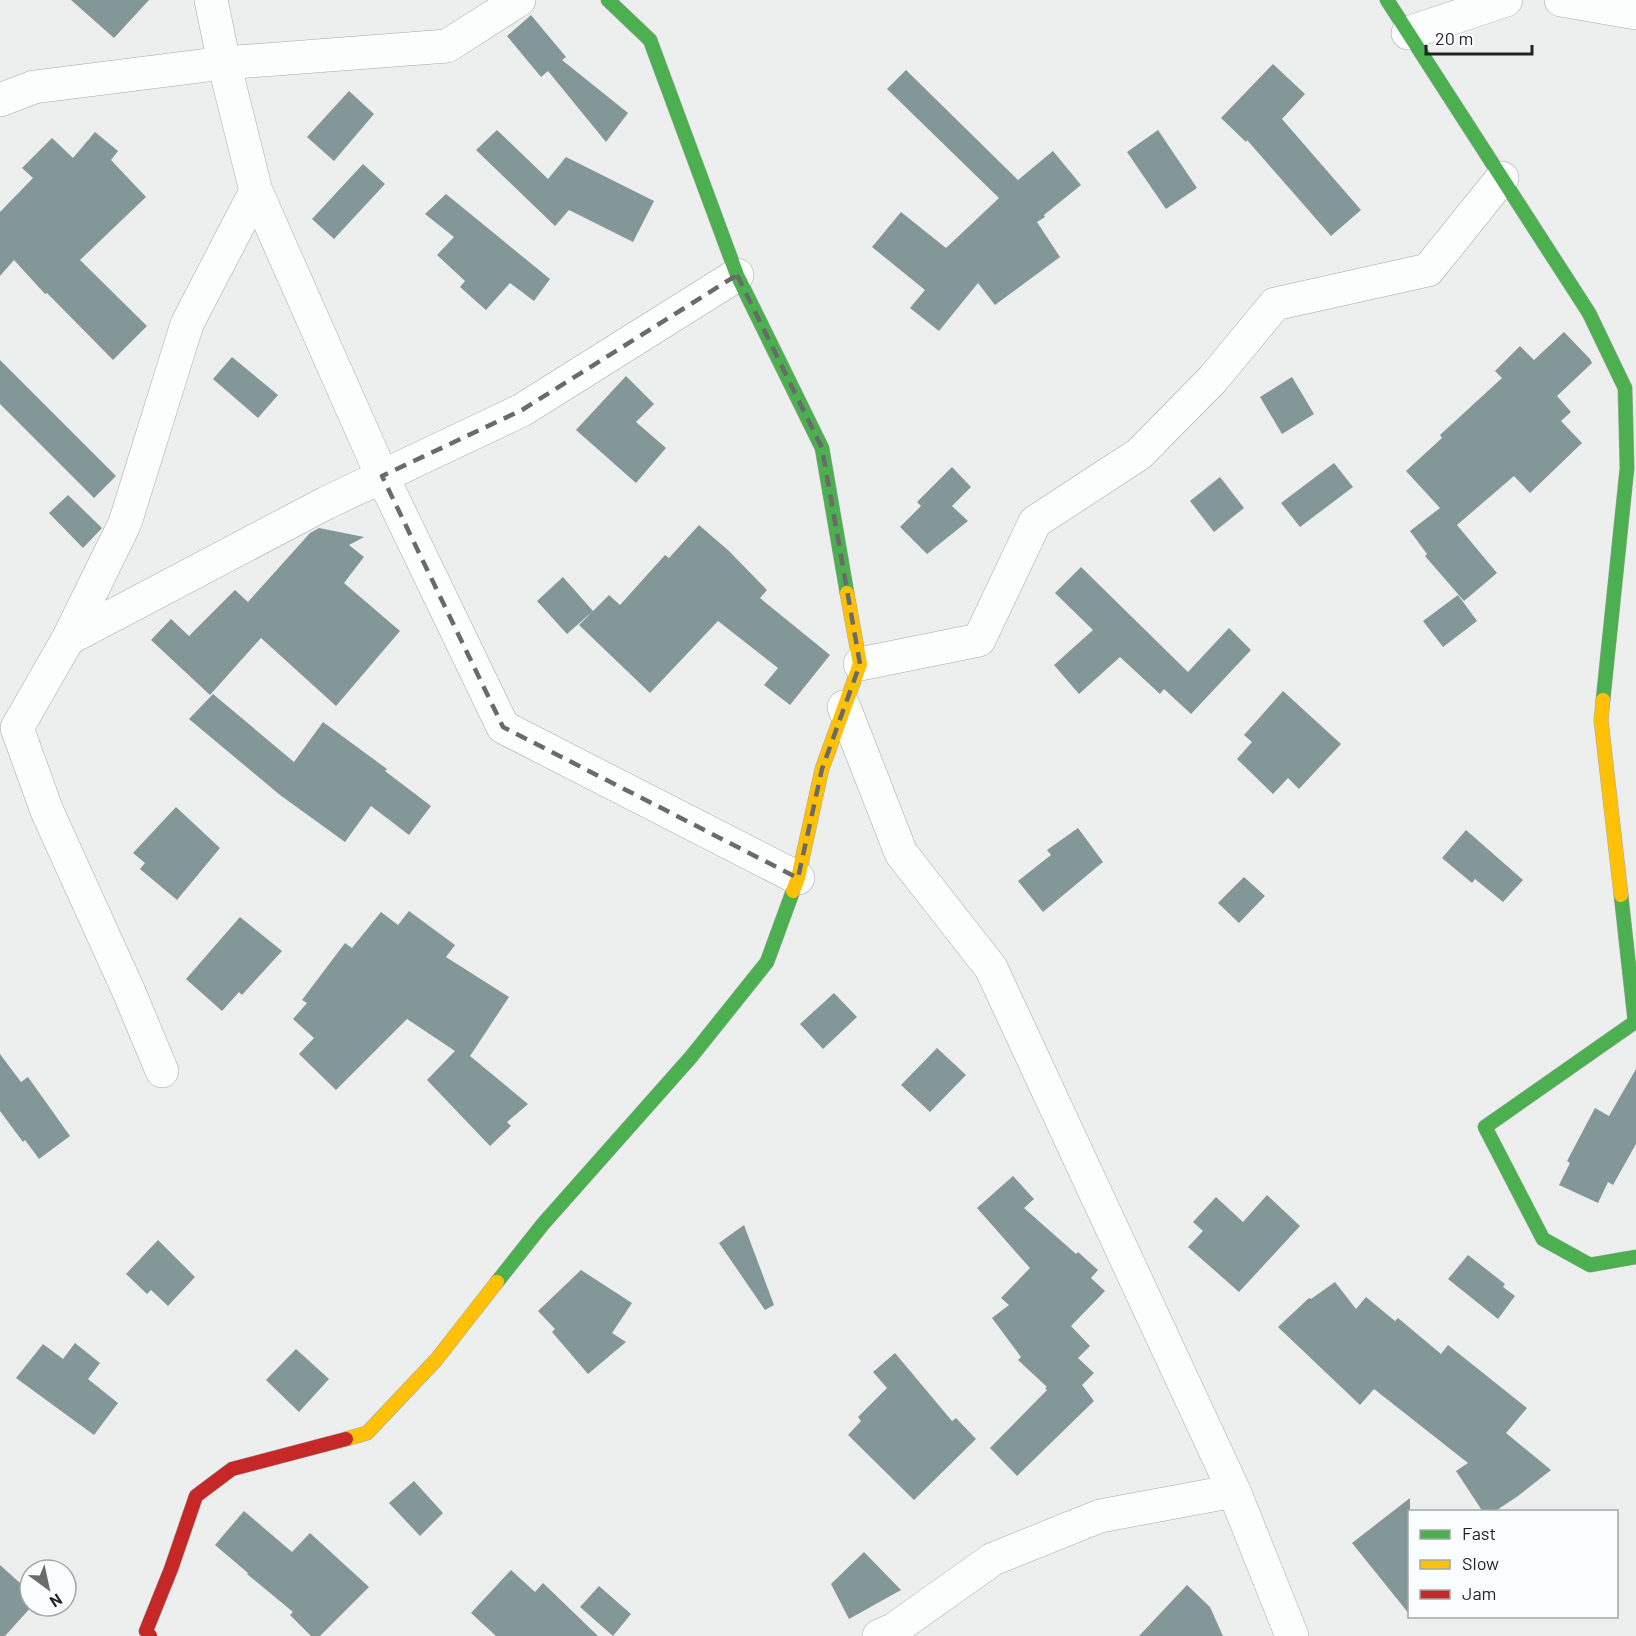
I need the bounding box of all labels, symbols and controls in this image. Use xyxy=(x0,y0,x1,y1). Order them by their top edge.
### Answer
scale bar xyxy=(1426,18,1532,56)
text: 20 m xyxy=(1435,27,1473,49)
legend xyxy=(1408,1510,1618,1618)
text: Fast xyxy=(1462,1522,1496,1544)
text: Slow xyxy=(1462,1552,1499,1574)
north arrow xyxy=(18,1558,78,1618)
text: Jam xyxy=(1462,1582,1496,1604)
text: N xyxy=(47,1590,66,1612)

